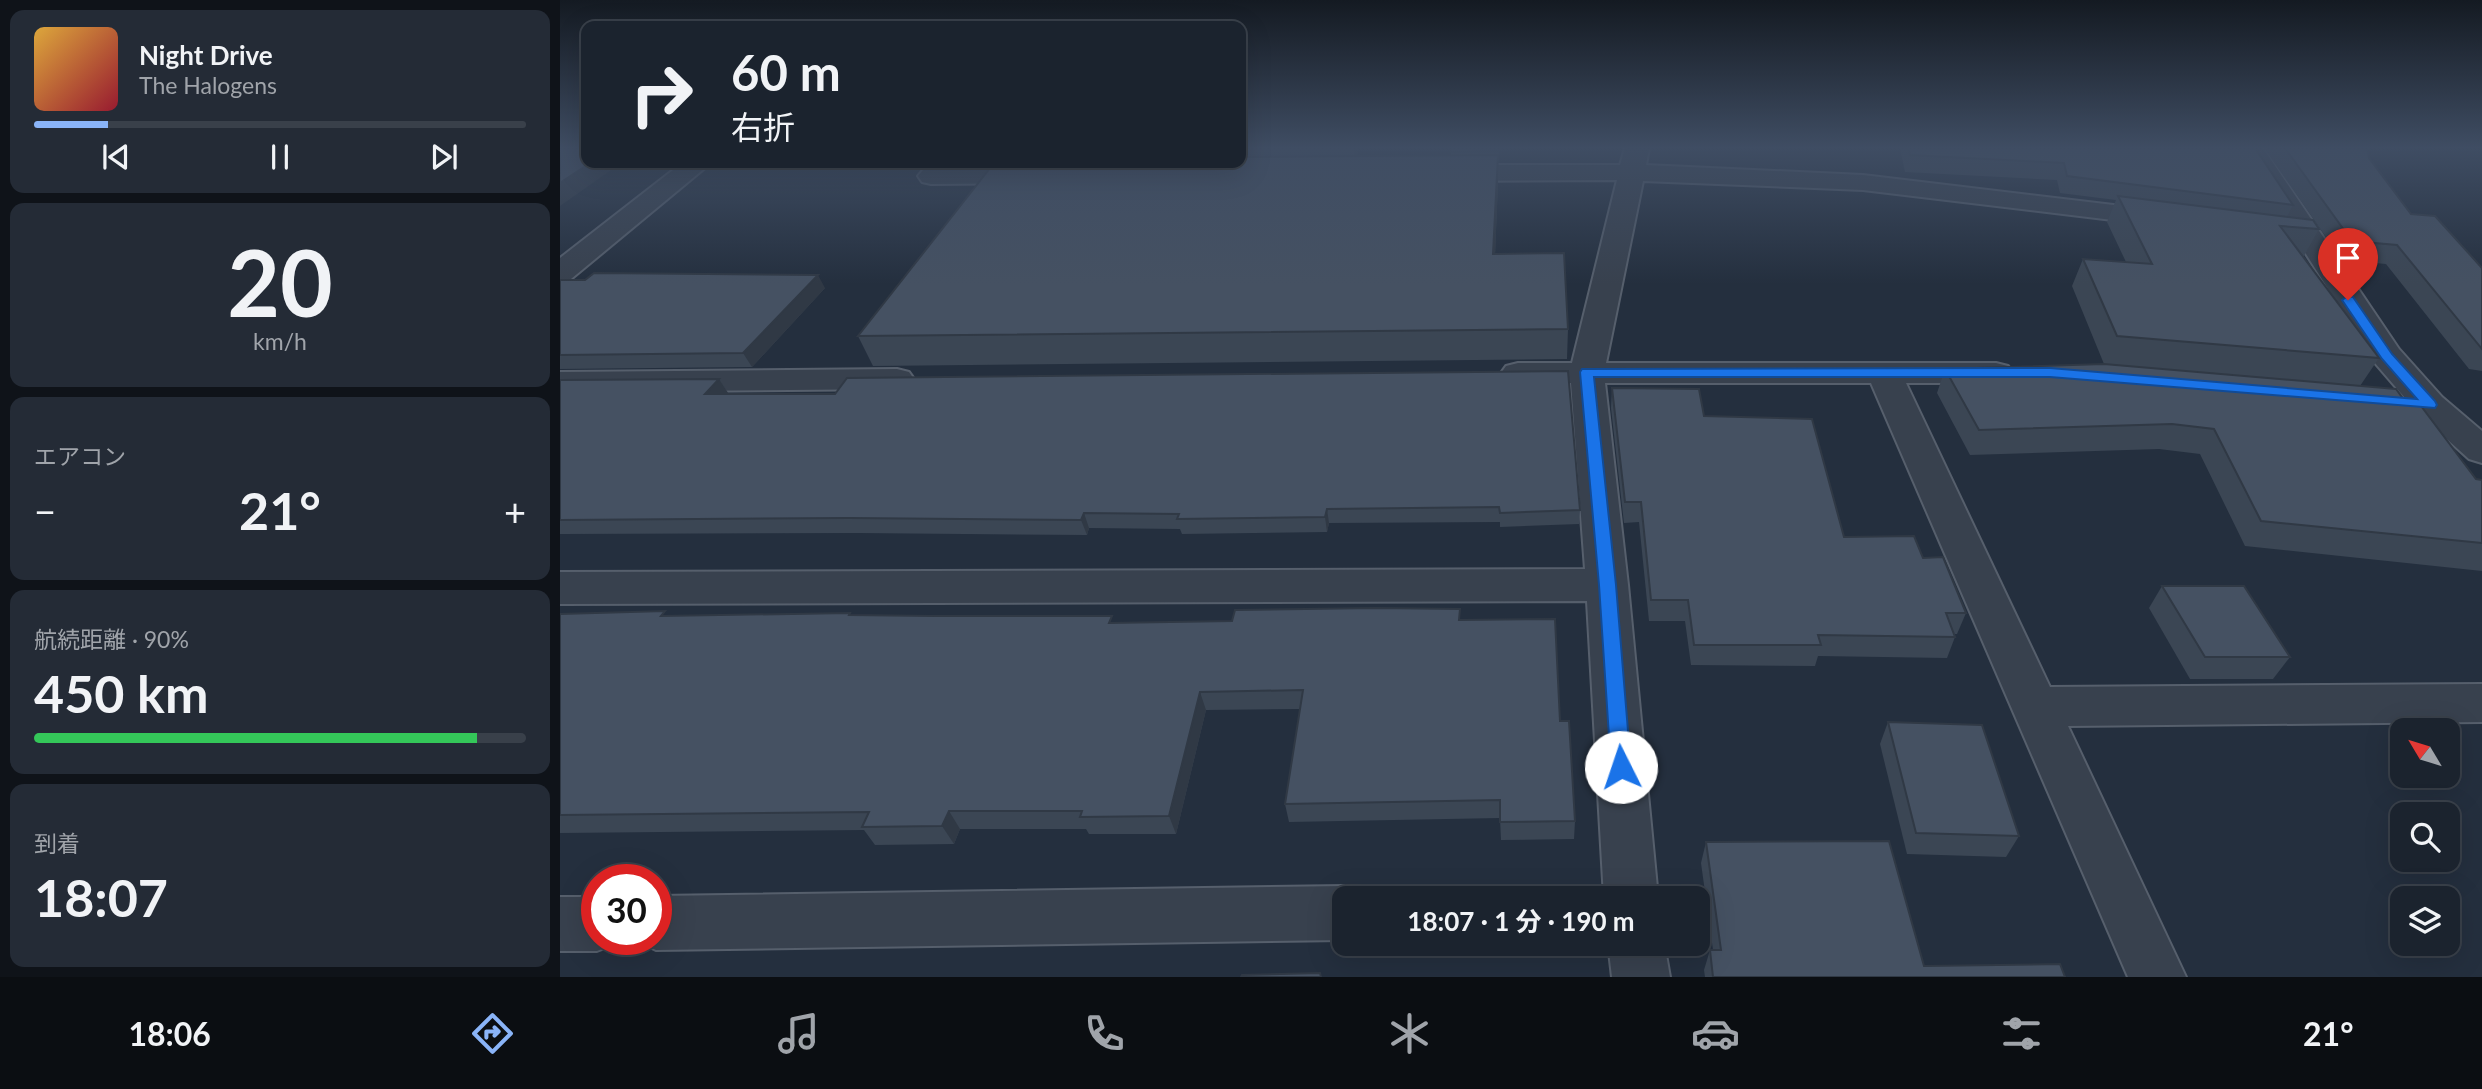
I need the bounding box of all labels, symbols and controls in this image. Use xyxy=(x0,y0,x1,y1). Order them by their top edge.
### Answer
text: Night Drive xyxy=(139,39,273,71)
text: 60 m xyxy=(731,43,841,101)
icon: right xyxy=(616,49,707,140)
text: The Halogens xyxy=(139,71,277,99)
text: 右折 xyxy=(731,107,795,146)
icon: previous xyxy=(97,138,135,176)
icon: pause xyxy=(261,138,299,176)
icon: next xyxy=(425,138,463,176)
text: 20 xyxy=(227,227,333,336)
pin xyxy=(2318,228,2378,300)
icon: arrive xyxy=(2329,239,2367,277)
text: km/h xyxy=(253,327,307,355)
text: エアコン xyxy=(34,442,126,470)
text: 21° xyxy=(239,479,321,541)
text: − xyxy=(34,488,56,534)
text: + xyxy=(504,488,526,534)
text: 航続距離 · 90% xyxy=(34,625,189,653)
text: 450 km xyxy=(34,662,208,724)
north arrow xyxy=(2390,718,2460,788)
map controls xyxy=(2390,718,2460,956)
position arrow xyxy=(1584,730,1658,804)
button: search xyxy=(2390,802,2460,872)
text: 到着 xyxy=(34,829,80,857)
speed limit sign: 30 xyxy=(581,864,672,955)
text: 18:07 xyxy=(34,866,168,928)
button: layers xyxy=(2390,886,2460,956)
text: 18:07 · 1 分 · 190 m xyxy=(1407,905,1635,937)
icon: directions xyxy=(468,1009,517,1058)
icon: music xyxy=(774,1009,823,1058)
icon: phone xyxy=(1080,1009,1129,1058)
icon: climate xyxy=(1385,1009,1434,1058)
icon: car xyxy=(1691,1009,1740,1058)
icon: filters xyxy=(1997,1009,2046,1058)
text: 18:06 xyxy=(128,1014,211,1053)
text: 21° xyxy=(2303,1014,2353,1053)

